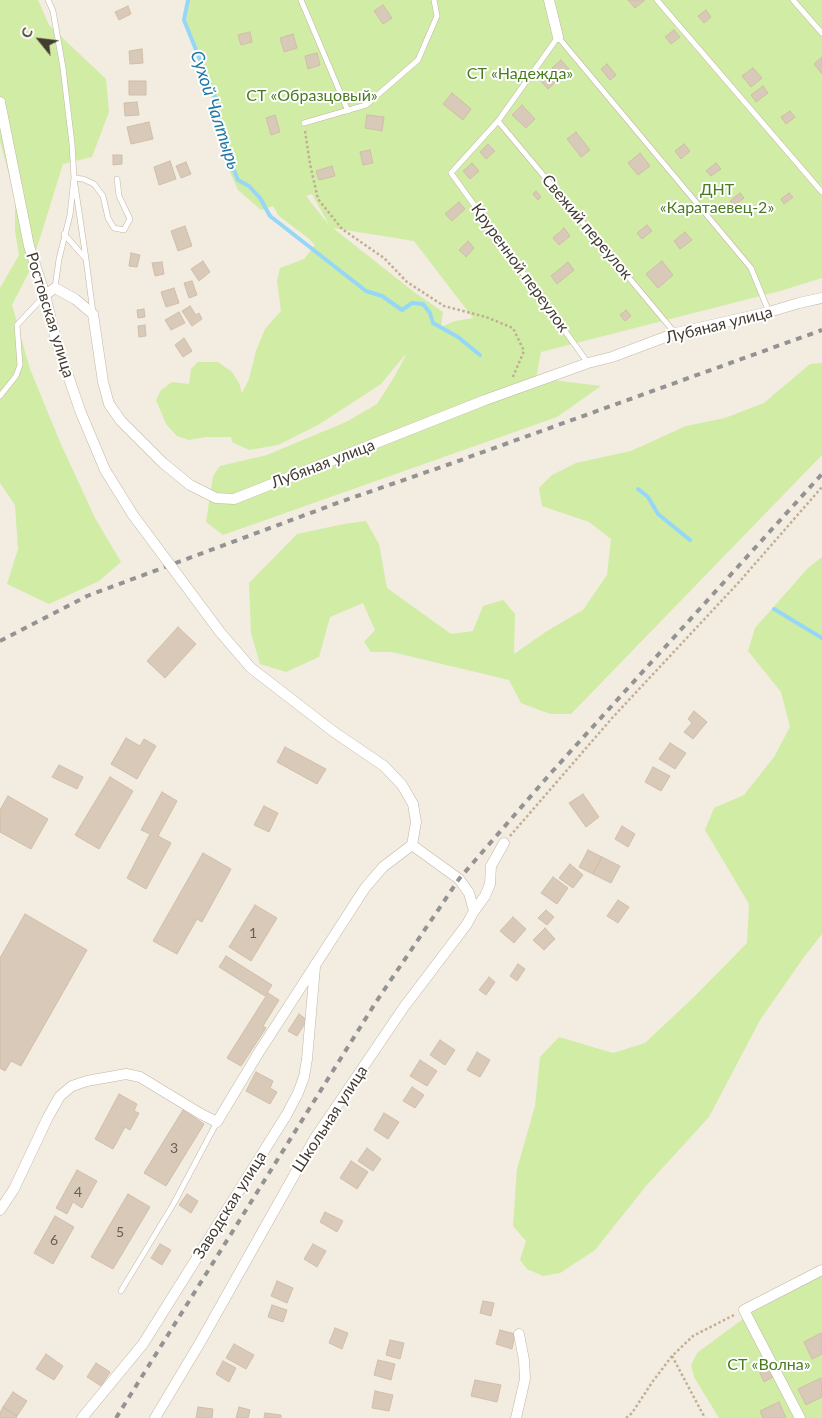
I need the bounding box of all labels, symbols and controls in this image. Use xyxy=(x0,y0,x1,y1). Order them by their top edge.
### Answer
north arrow xyxy=(15,15,65,65)
text: С xyxy=(17,24,36,41)
water label: Сухой Чалтырь xyxy=(186,48,244,172)
park label: СТ «Надежда» xyxy=(467,64,573,84)
park label: СТ «Образцовый» xyxy=(246,86,378,106)
street label: Свежий переулок xyxy=(538,171,636,283)
park label: ДНТ «Каратаевец-2» xyxy=(660,180,774,218)
street label: Круренной переулок xyxy=(467,200,573,336)
street label: Ростовская улица xyxy=(22,250,78,380)
street label: Лубяная улица xyxy=(664,302,774,348)
street label: Лубяная улица xyxy=(268,435,378,493)
house number: 1 xyxy=(249,925,257,941)
street label: Школьная улица xyxy=(288,1062,372,1176)
house number: 3 xyxy=(170,1140,178,1156)
street label: Заводская улица xyxy=(189,1148,271,1262)
house number: 4 xyxy=(74,1184,82,1200)
house number: 5 xyxy=(116,1224,124,1240)
house number: 6 xyxy=(50,1232,58,1248)
park label: СТ «Волна» xyxy=(727,1355,811,1375)

